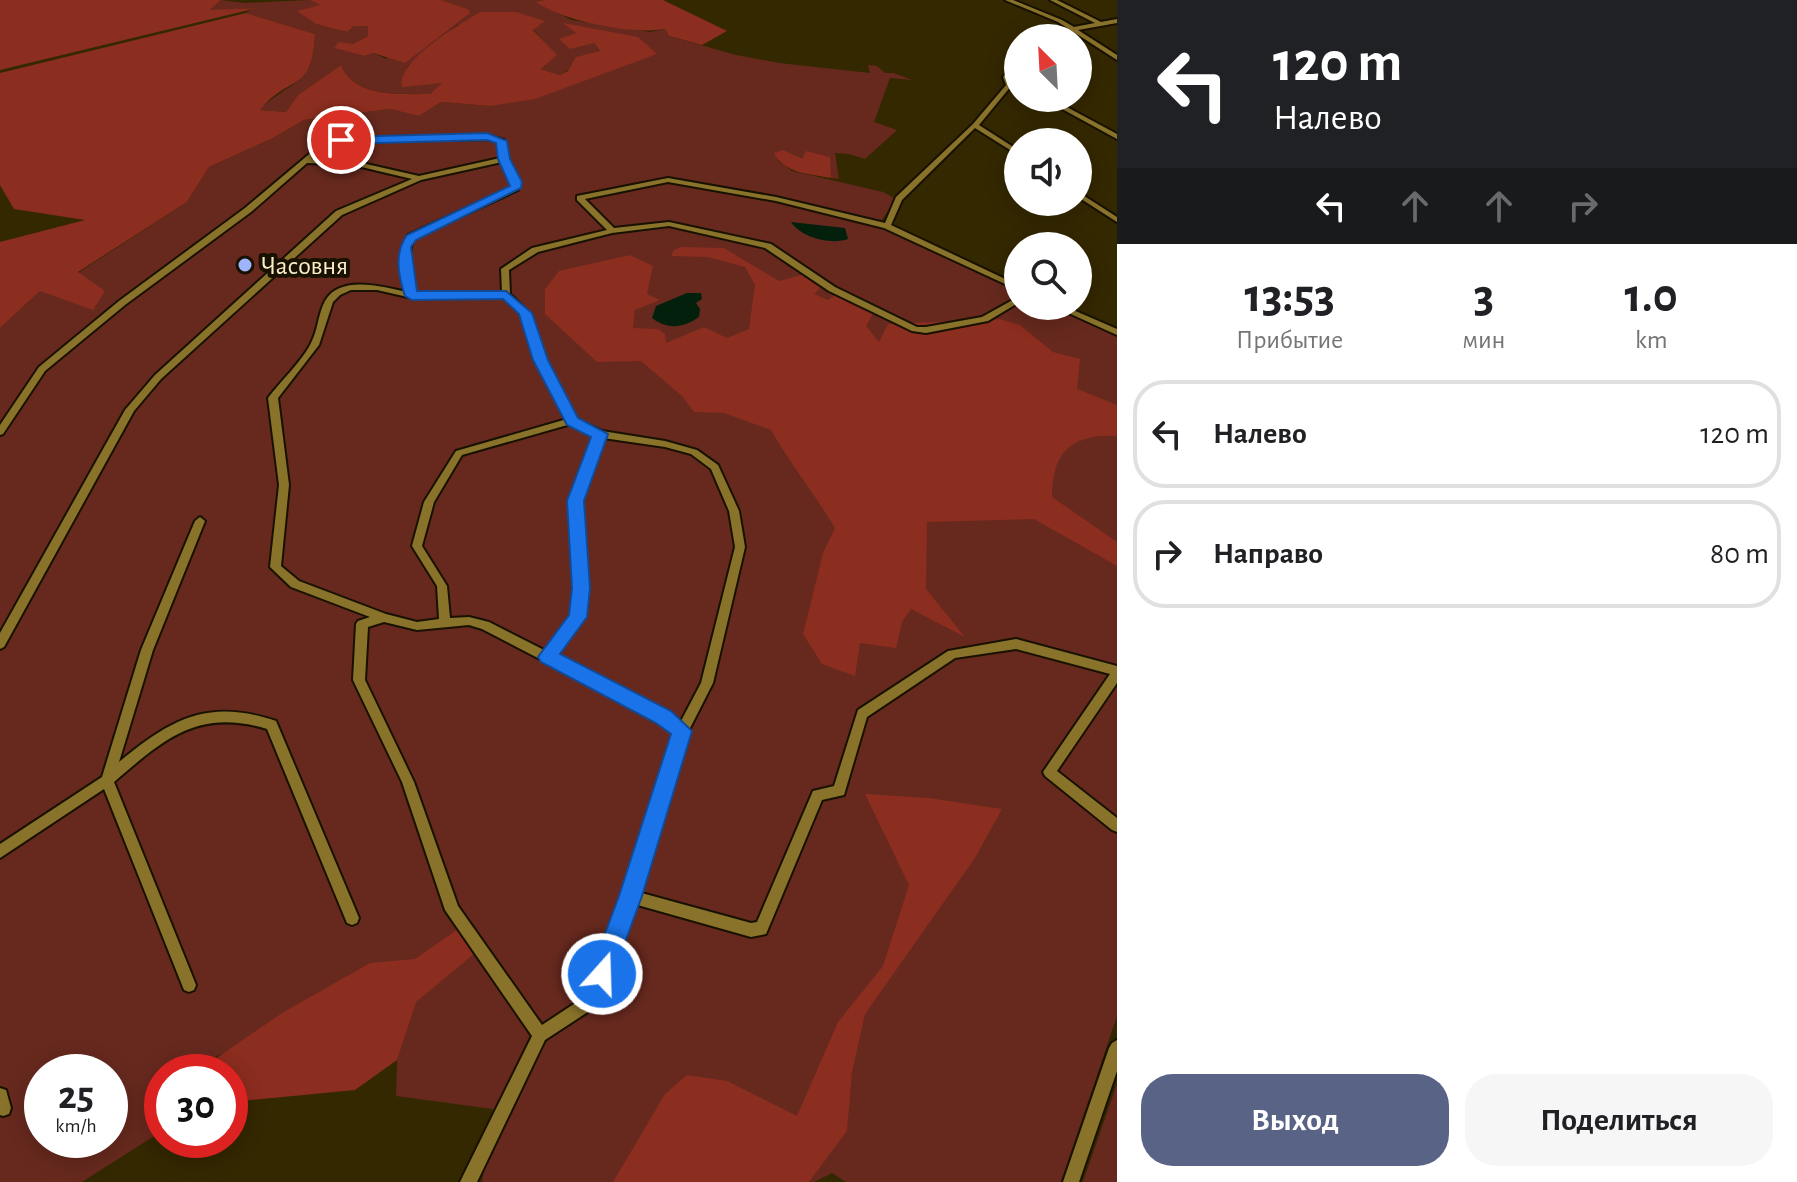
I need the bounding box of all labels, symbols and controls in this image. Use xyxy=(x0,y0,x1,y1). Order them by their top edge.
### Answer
north arrow xyxy=(1004,24,1092,112)
map controls xyxy=(1004,24,1092,320)
icon: left xyxy=(1141,32,1245,136)
text: 120 m xyxy=(1273,35,1402,91)
text: Налево xyxy=(1273,100,1382,136)
pin xyxy=(307,106,375,174)
icon: arrive xyxy=(319,118,363,162)
button: sound xyxy=(1004,128,1092,216)
icon: left xyxy=(1309,184,1353,228)
icon: ahead xyxy=(1393,184,1437,228)
icon: ahead xyxy=(1477,184,1521,228)
icon: right xyxy=(1561,184,1605,228)
button: search xyxy=(1004,232,1092,320)
place label: Часовня xyxy=(261,253,348,279)
marker: Часовня xyxy=(236,256,254,274)
text: 13:53 xyxy=(1244,273,1335,321)
text: 3 xyxy=(1474,273,1494,321)
text: 1.0 xyxy=(1625,273,1678,321)
text: Прибытие xyxy=(1236,327,1343,353)
text: мин xyxy=(1462,327,1506,353)
text: km xyxy=(1635,327,1668,353)
icon: left xyxy=(1145,412,1189,456)
text: Налево xyxy=(1213,419,1307,449)
text: 120 m xyxy=(1700,419,1769,449)
icon: right xyxy=(1145,532,1189,576)
text: Направо xyxy=(1213,539,1323,569)
text: 80 m xyxy=(1710,539,1769,569)
position arrow xyxy=(560,932,644,1016)
speed limit sign: 30 xyxy=(144,1054,248,1158)
button: Выход xyxy=(1141,1074,1449,1166)
button: Поделиться xyxy=(1465,1074,1773,1166)
text: 25 xyxy=(58,1076,94,1116)
text: km/h xyxy=(55,1116,97,1136)

